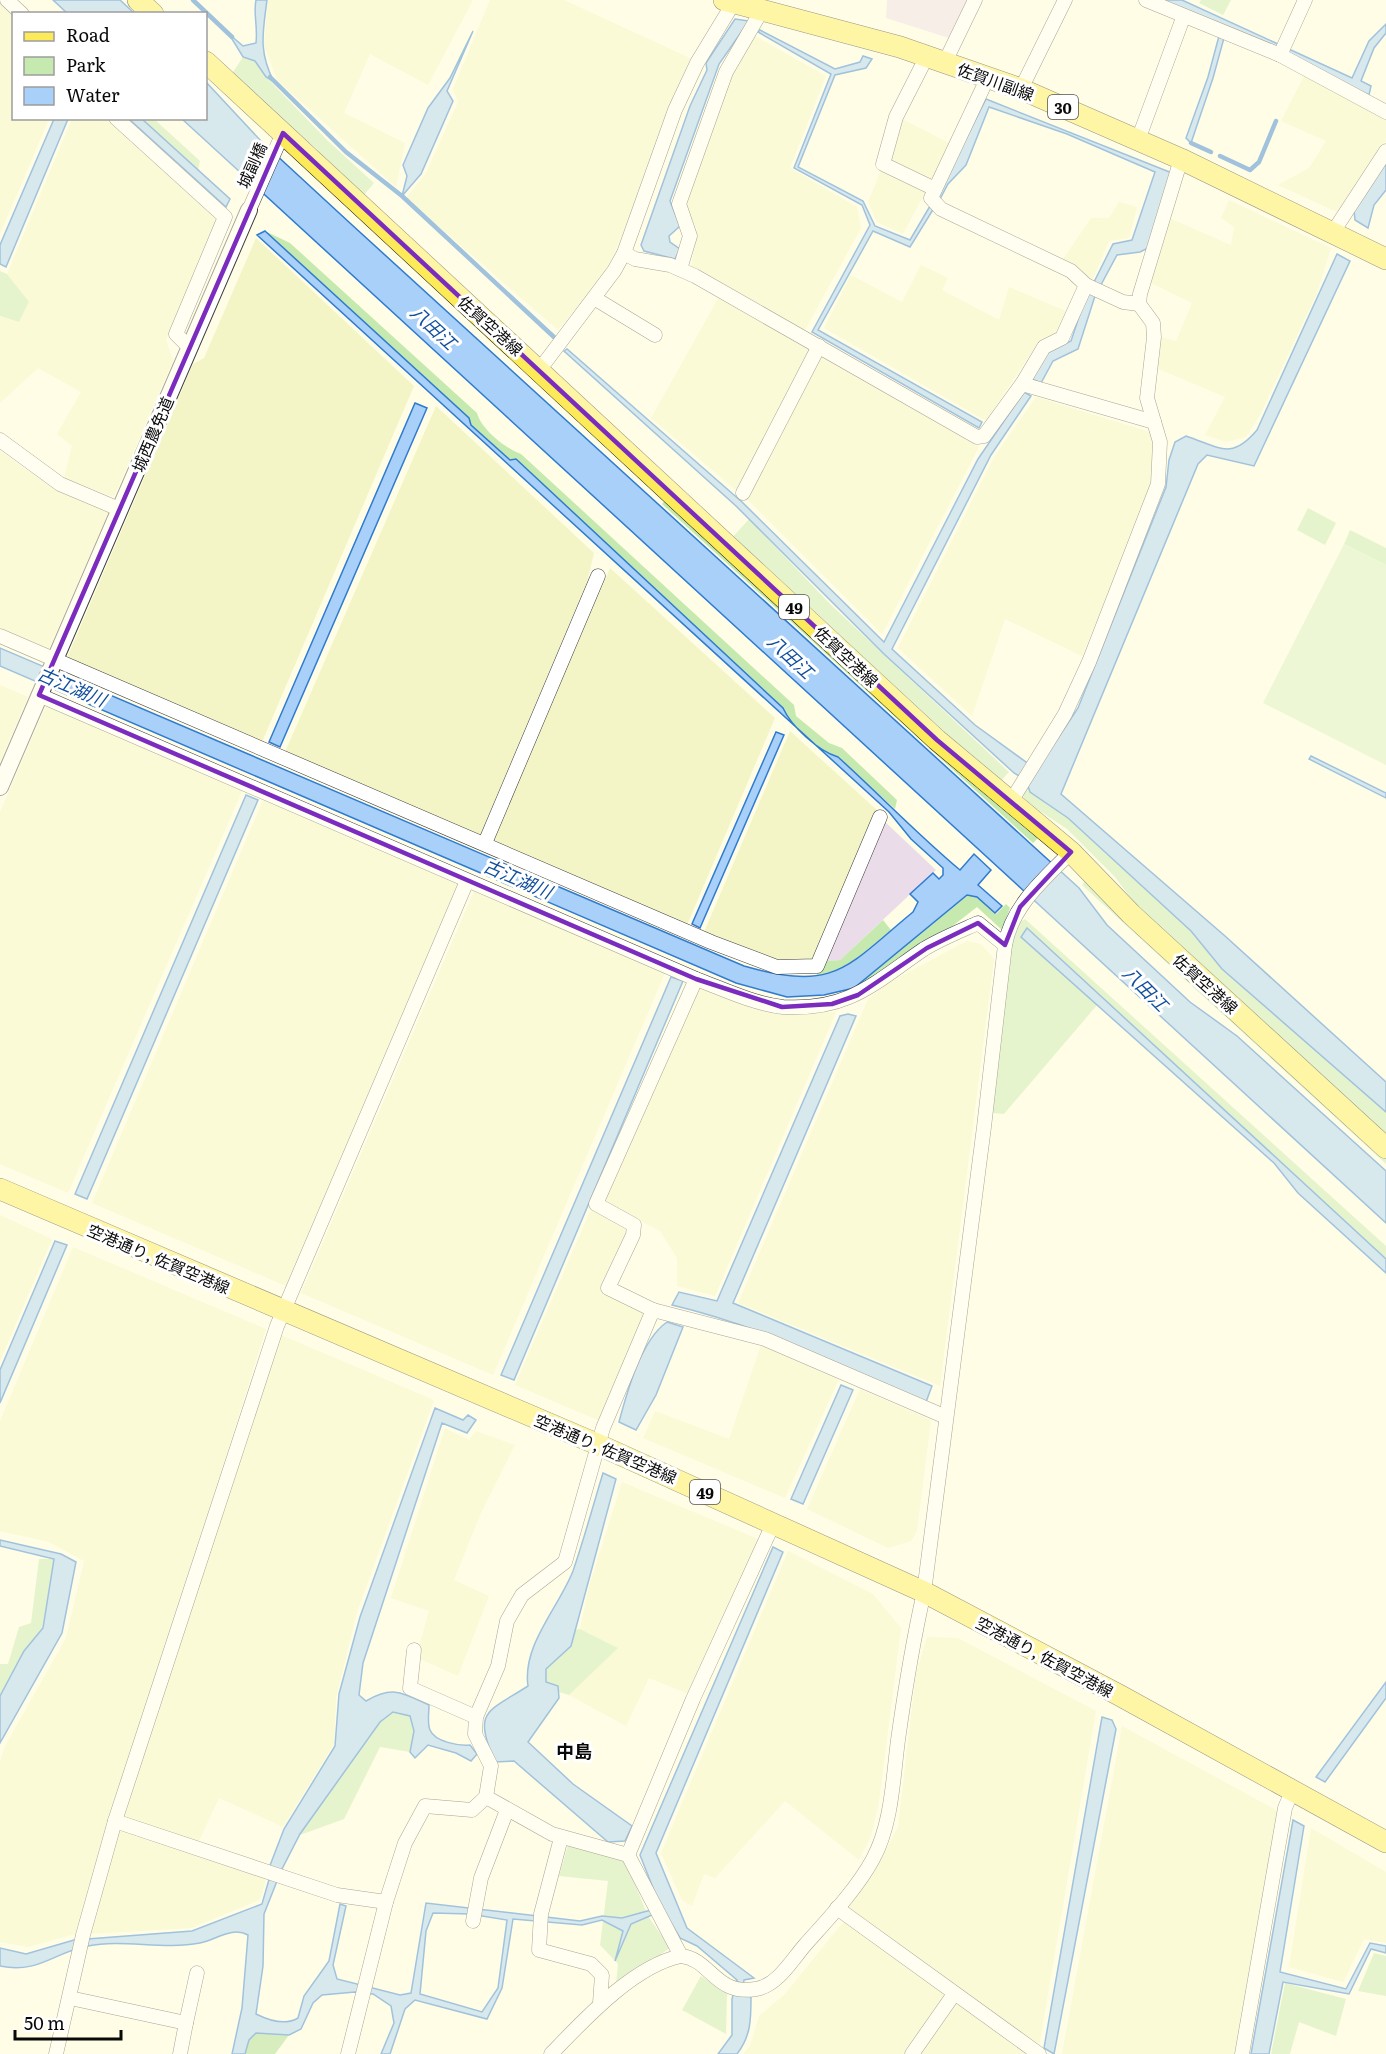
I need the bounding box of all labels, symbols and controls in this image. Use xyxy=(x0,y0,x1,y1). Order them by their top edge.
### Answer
legend xyxy=(12,12,207,120)
text: Road xyxy=(66,21,110,48)
text: Park xyxy=(66,51,107,78)
street label: 佐賀川副線 xyxy=(954,56,1038,106)
text: Water xyxy=(66,81,120,108)
road number: 30 xyxy=(1048,95,1078,119)
street label: 城副橋 xyxy=(230,138,272,192)
street label: 佐賀空港線 xyxy=(453,289,529,361)
water label: 八田江 xyxy=(405,299,464,357)
street label: 城西農免道 xyxy=(125,392,179,476)
road number: 49 xyxy=(779,595,809,619)
street label: 佐賀空港線 xyxy=(810,620,884,692)
water label: 八田江 xyxy=(762,628,821,686)
water label: 古江湖川 xyxy=(34,660,112,713)
water label: 古江湖川 xyxy=(480,852,558,905)
street label: 佐賀空港線 xyxy=(1168,947,1244,1019)
water label: 八田江 xyxy=(1117,959,1176,1018)
street label: 空港通り, 佐賀空港線 xyxy=(84,1217,234,1299)
street label: 空港通り, 佐賀空港線 xyxy=(531,1407,681,1489)
road number: 49 xyxy=(690,1480,720,1504)
street label: 空港通り, 佐賀空港線 xyxy=(972,1610,1118,1702)
district label: 中島 xyxy=(556,1737,592,1764)
scale bar xyxy=(15,2003,122,2041)
text: 50 m xyxy=(24,2009,65,2036)

